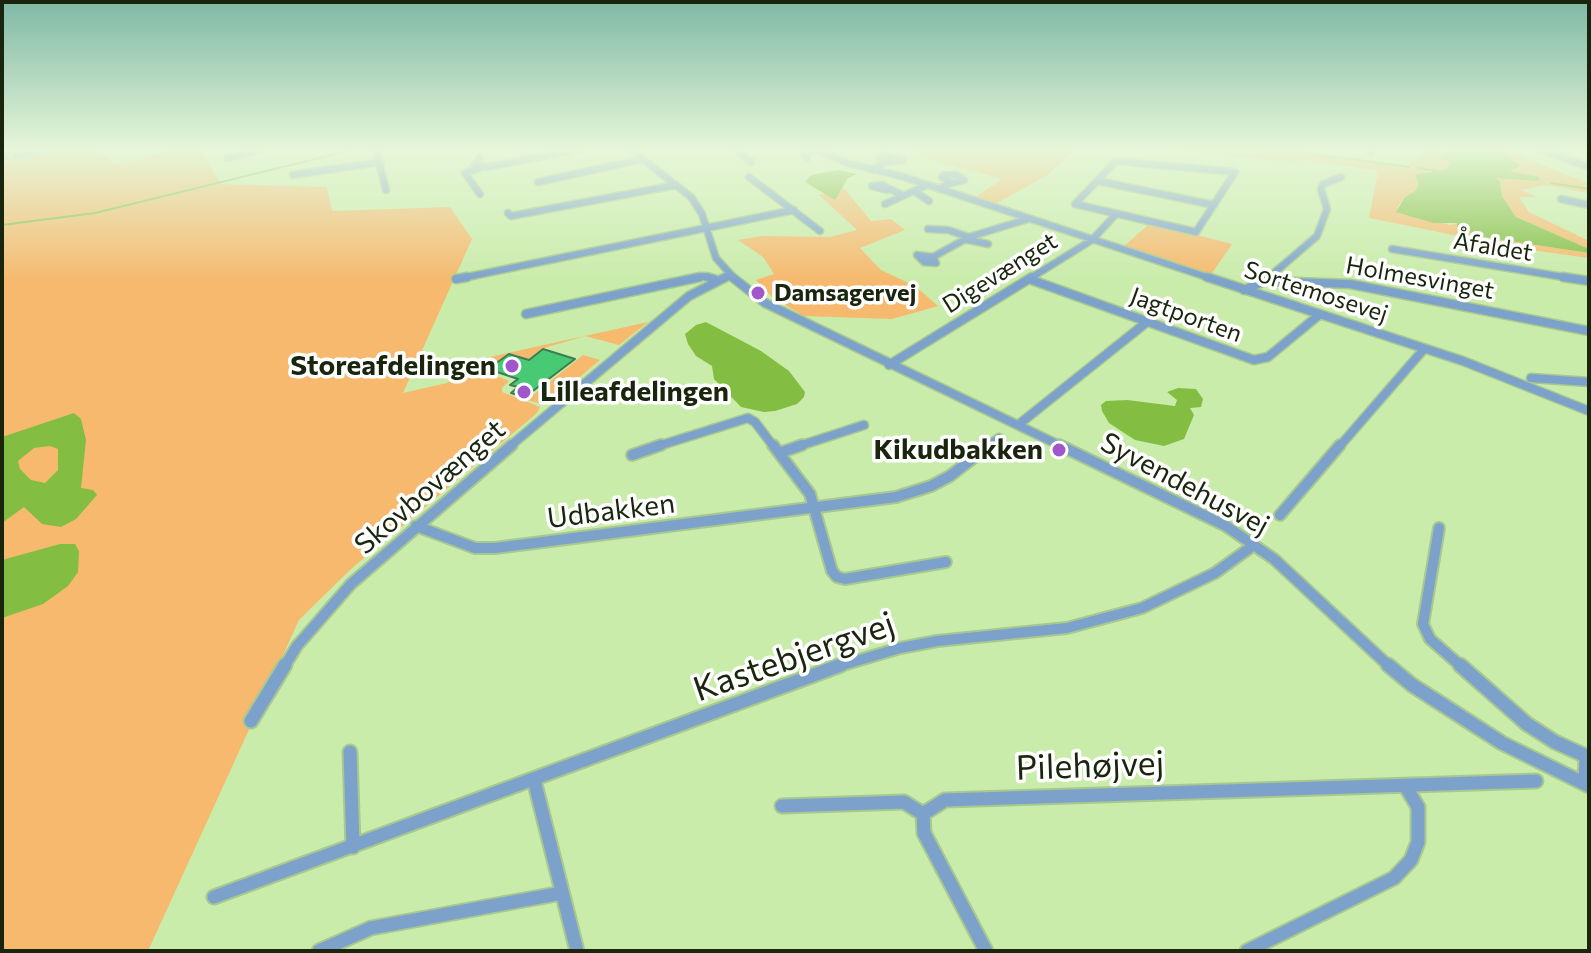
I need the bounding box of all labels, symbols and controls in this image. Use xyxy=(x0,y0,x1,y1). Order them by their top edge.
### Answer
street label: Digevænget xyxy=(937,226,1063,320)
street label: Åfaldet xyxy=(1451,227,1535,267)
street label: Holmesvinget xyxy=(1344,251,1496,305)
street label: Sortemosevej xyxy=(1241,255,1391,329)
place label: Damsagervej xyxy=(774,279,916,307)
street label: Jagtporten xyxy=(1126,282,1246,348)
marker: Damsagervej xyxy=(749,284,767,302)
place label: Storeafdelingen xyxy=(290,349,496,383)
marker: Storeafdelingen xyxy=(503,357,521,375)
place label: Lilleafdelingen xyxy=(540,375,729,409)
marker: Lilleafdelingen xyxy=(515,383,533,401)
street label: Skovbovænget xyxy=(348,413,512,561)
street label: Syvendehusvej xyxy=(1095,426,1275,542)
place label: Kikudbakken xyxy=(874,433,1043,467)
marker: Kikudbakken xyxy=(1050,441,1068,459)
street label: Udbakken xyxy=(545,487,677,535)
street label: Kastebjergvej xyxy=(688,604,900,710)
street label: Pilehøjvej xyxy=(1015,743,1165,789)

